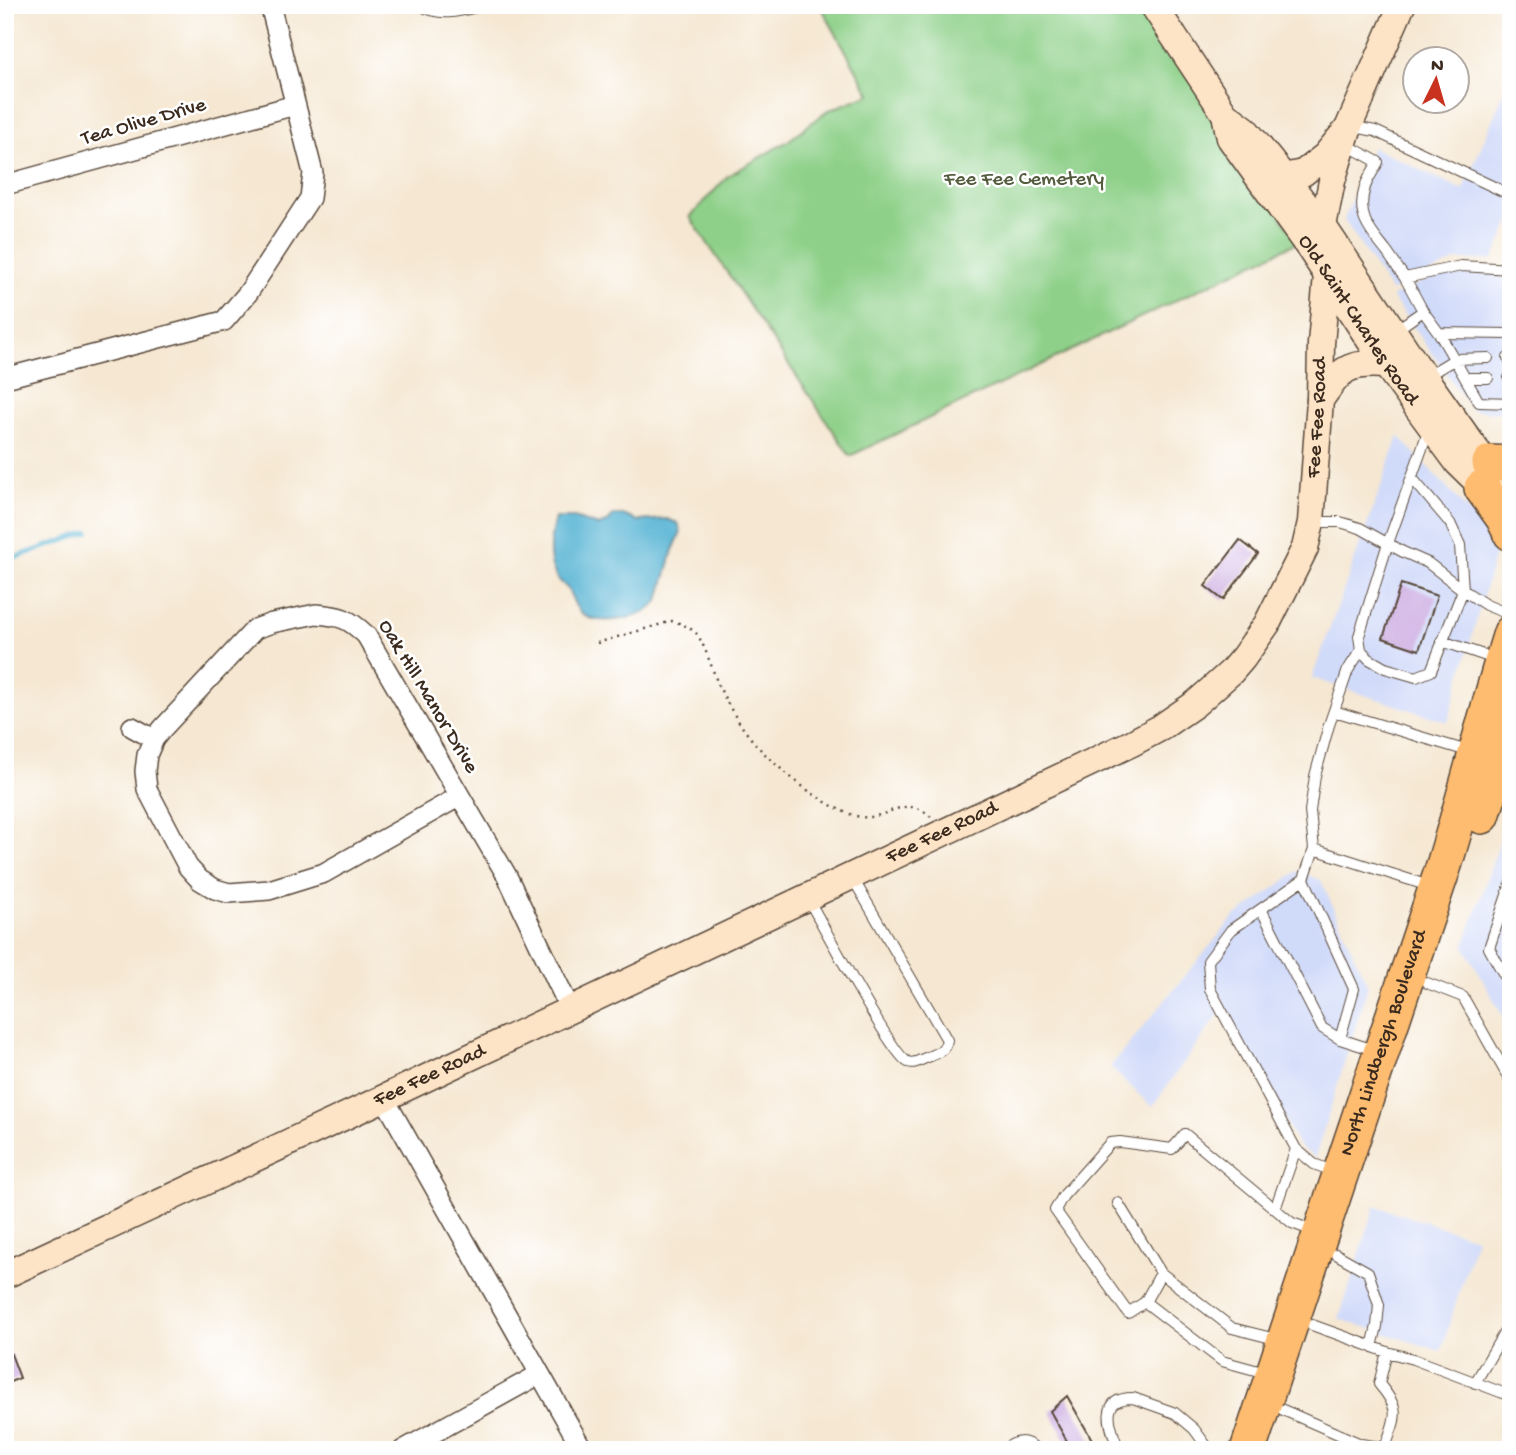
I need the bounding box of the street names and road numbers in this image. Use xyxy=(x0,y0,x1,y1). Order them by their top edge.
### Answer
street label: Tea Olive Drive xyxy=(78,93,210,153)
street label: Old Saint Charles Road xyxy=(1292,230,1425,412)
street label: Fee Fee Road xyxy=(1302,355,1333,480)
street label: Oak Hill Manor Drive xyxy=(371,616,483,779)
street label: Fee Fee Road xyxy=(881,795,1003,871)
street label: North Lindbergh Boulevard xyxy=(1335,925,1434,1159)
street label: Fee Fee Road xyxy=(369,1038,491,1114)

